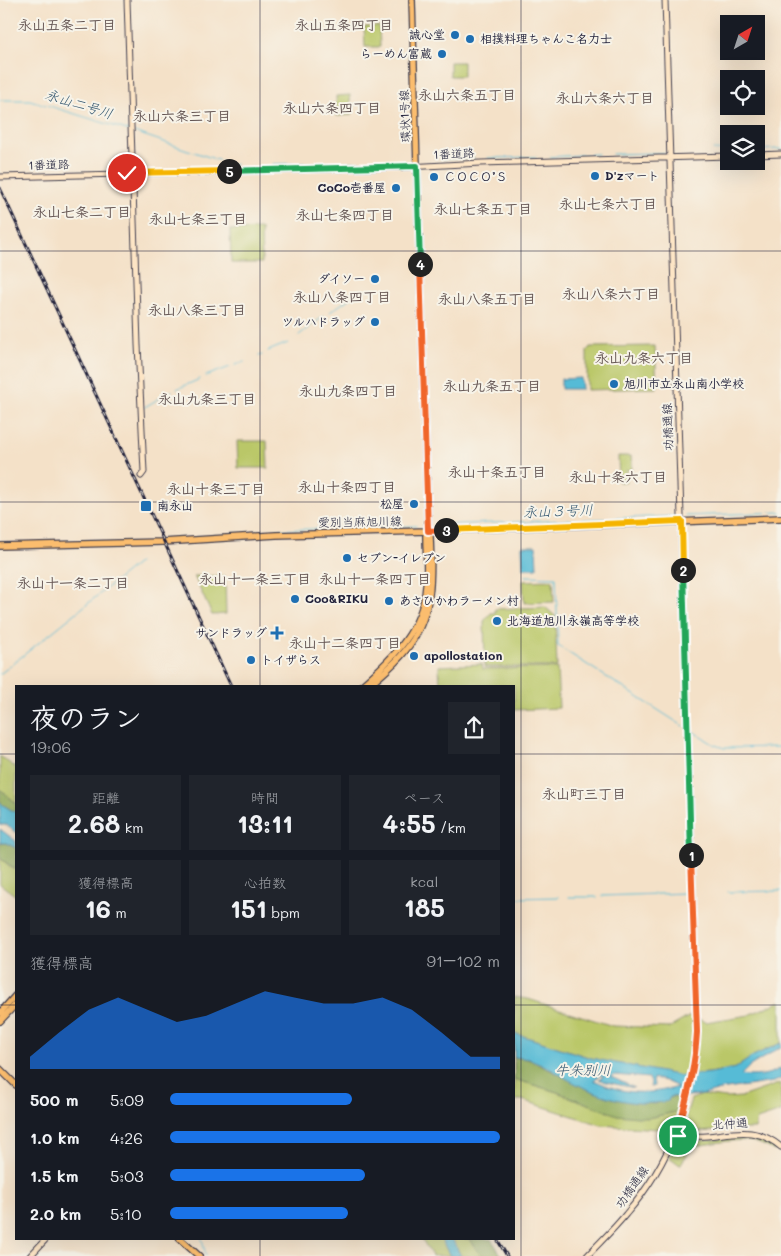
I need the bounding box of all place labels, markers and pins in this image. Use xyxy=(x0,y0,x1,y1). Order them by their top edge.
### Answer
place label: 誠心堂 xyxy=(409,26,445,42)
marker: 誠心堂 xyxy=(449,29,461,41)
place label: 相撲料理ちゃんこ名力士 xyxy=(480,30,612,46)
marker: 相撲料理ちゃんこ名力士 xyxy=(464,33,476,45)
place label: らーめん富蔵 xyxy=(360,45,432,61)
marker: らーめん富蔵 xyxy=(436,48,448,60)
pin xyxy=(106,152,148,194)
pin: 5 xyxy=(216,158,242,184)
place label: D'zマート xyxy=(605,167,660,183)
place label: ＣＯＣＯ’Ｓ xyxy=(444,168,508,184)
marker: D'zマート xyxy=(589,170,601,182)
marker: ＣＯＣＯ’Ｓ xyxy=(428,171,440,183)
place label: CoCo壱番屋 xyxy=(318,179,386,195)
marker: CoCo壱番屋 xyxy=(390,182,402,194)
pin: 4 xyxy=(408,252,432,276)
place label: ダイソー xyxy=(318,270,365,286)
marker: ダイソー xyxy=(369,273,381,285)
place label: ツルハドラッグ xyxy=(282,313,365,329)
marker: ツルハドラッグ xyxy=(369,316,381,328)
place label: 旭川市立永山南小学校 xyxy=(624,375,744,391)
marker: 旭川市立永山南小学校 xyxy=(608,378,620,390)
place label: 松屋 xyxy=(380,495,404,511)
place label: 南永山 xyxy=(157,497,193,513)
marker: 松屋 xyxy=(408,498,420,510)
marker: 南永山 xyxy=(139,499,153,513)
pin: 3 xyxy=(434,518,458,542)
place label: セブン-イレブン xyxy=(357,549,446,565)
marker: セブン-イレブン xyxy=(341,552,353,564)
pin: 2 xyxy=(670,558,696,582)
place label: Coo&RIKU xyxy=(305,590,368,606)
place label: あさひかわラーメン村 xyxy=(399,592,519,608)
marker: Coo&RIKU xyxy=(289,593,301,605)
marker: あさひかわラーメン村 xyxy=(383,595,395,607)
place label: 北海道旭川永嶺高等学校 xyxy=(507,612,639,628)
marker: 北海道旭川永嶺高等学校 xyxy=(491,615,503,627)
place label: サンドラッグ xyxy=(195,624,267,640)
marker: サンドラッグ xyxy=(271,627,283,639)
place label: apollostation xyxy=(424,647,502,663)
marker: apollostation xyxy=(408,650,420,662)
place label: トイザらス xyxy=(261,651,321,667)
marker: トイザらス xyxy=(245,654,257,666)
pin: 1 xyxy=(678,842,704,868)
pin xyxy=(657,1115,699,1157)

